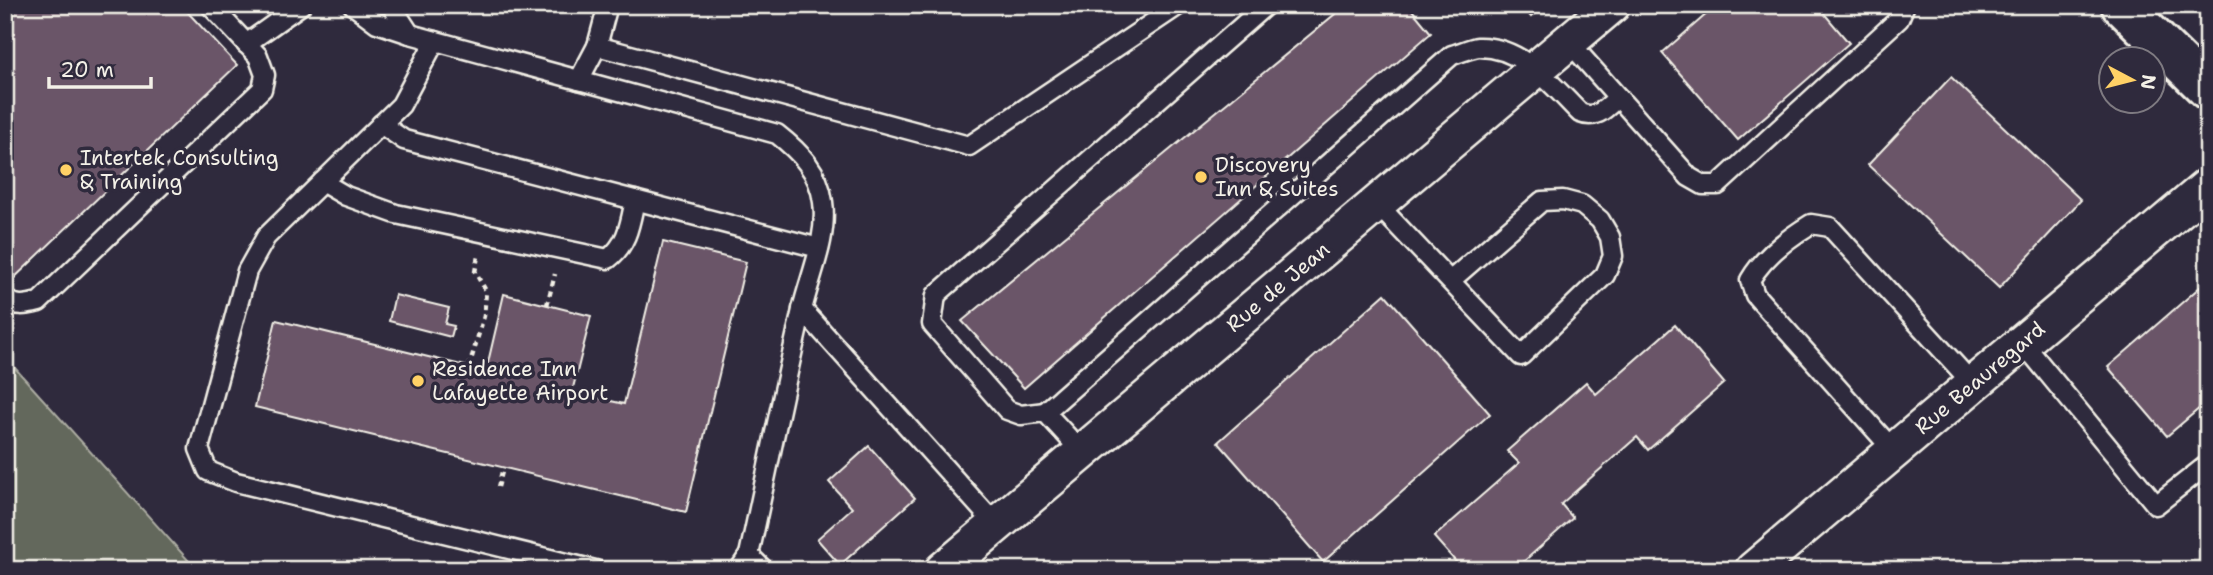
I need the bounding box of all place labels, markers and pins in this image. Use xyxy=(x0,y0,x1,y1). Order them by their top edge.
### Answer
place label: Intertek Consulting & Training xyxy=(80,144,279,196)
place label: Discovery Inn & Suites xyxy=(1215,151,1339,203)
marker: Intertek Consulting & Training xyxy=(58,162,74,178)
marker: Discovery Inn & Suites xyxy=(1193,169,1209,185)
place label: Residence Inn Lafayette Airport xyxy=(432,355,608,407)
marker: Residence Inn Lafayette Airport xyxy=(410,373,426,389)

